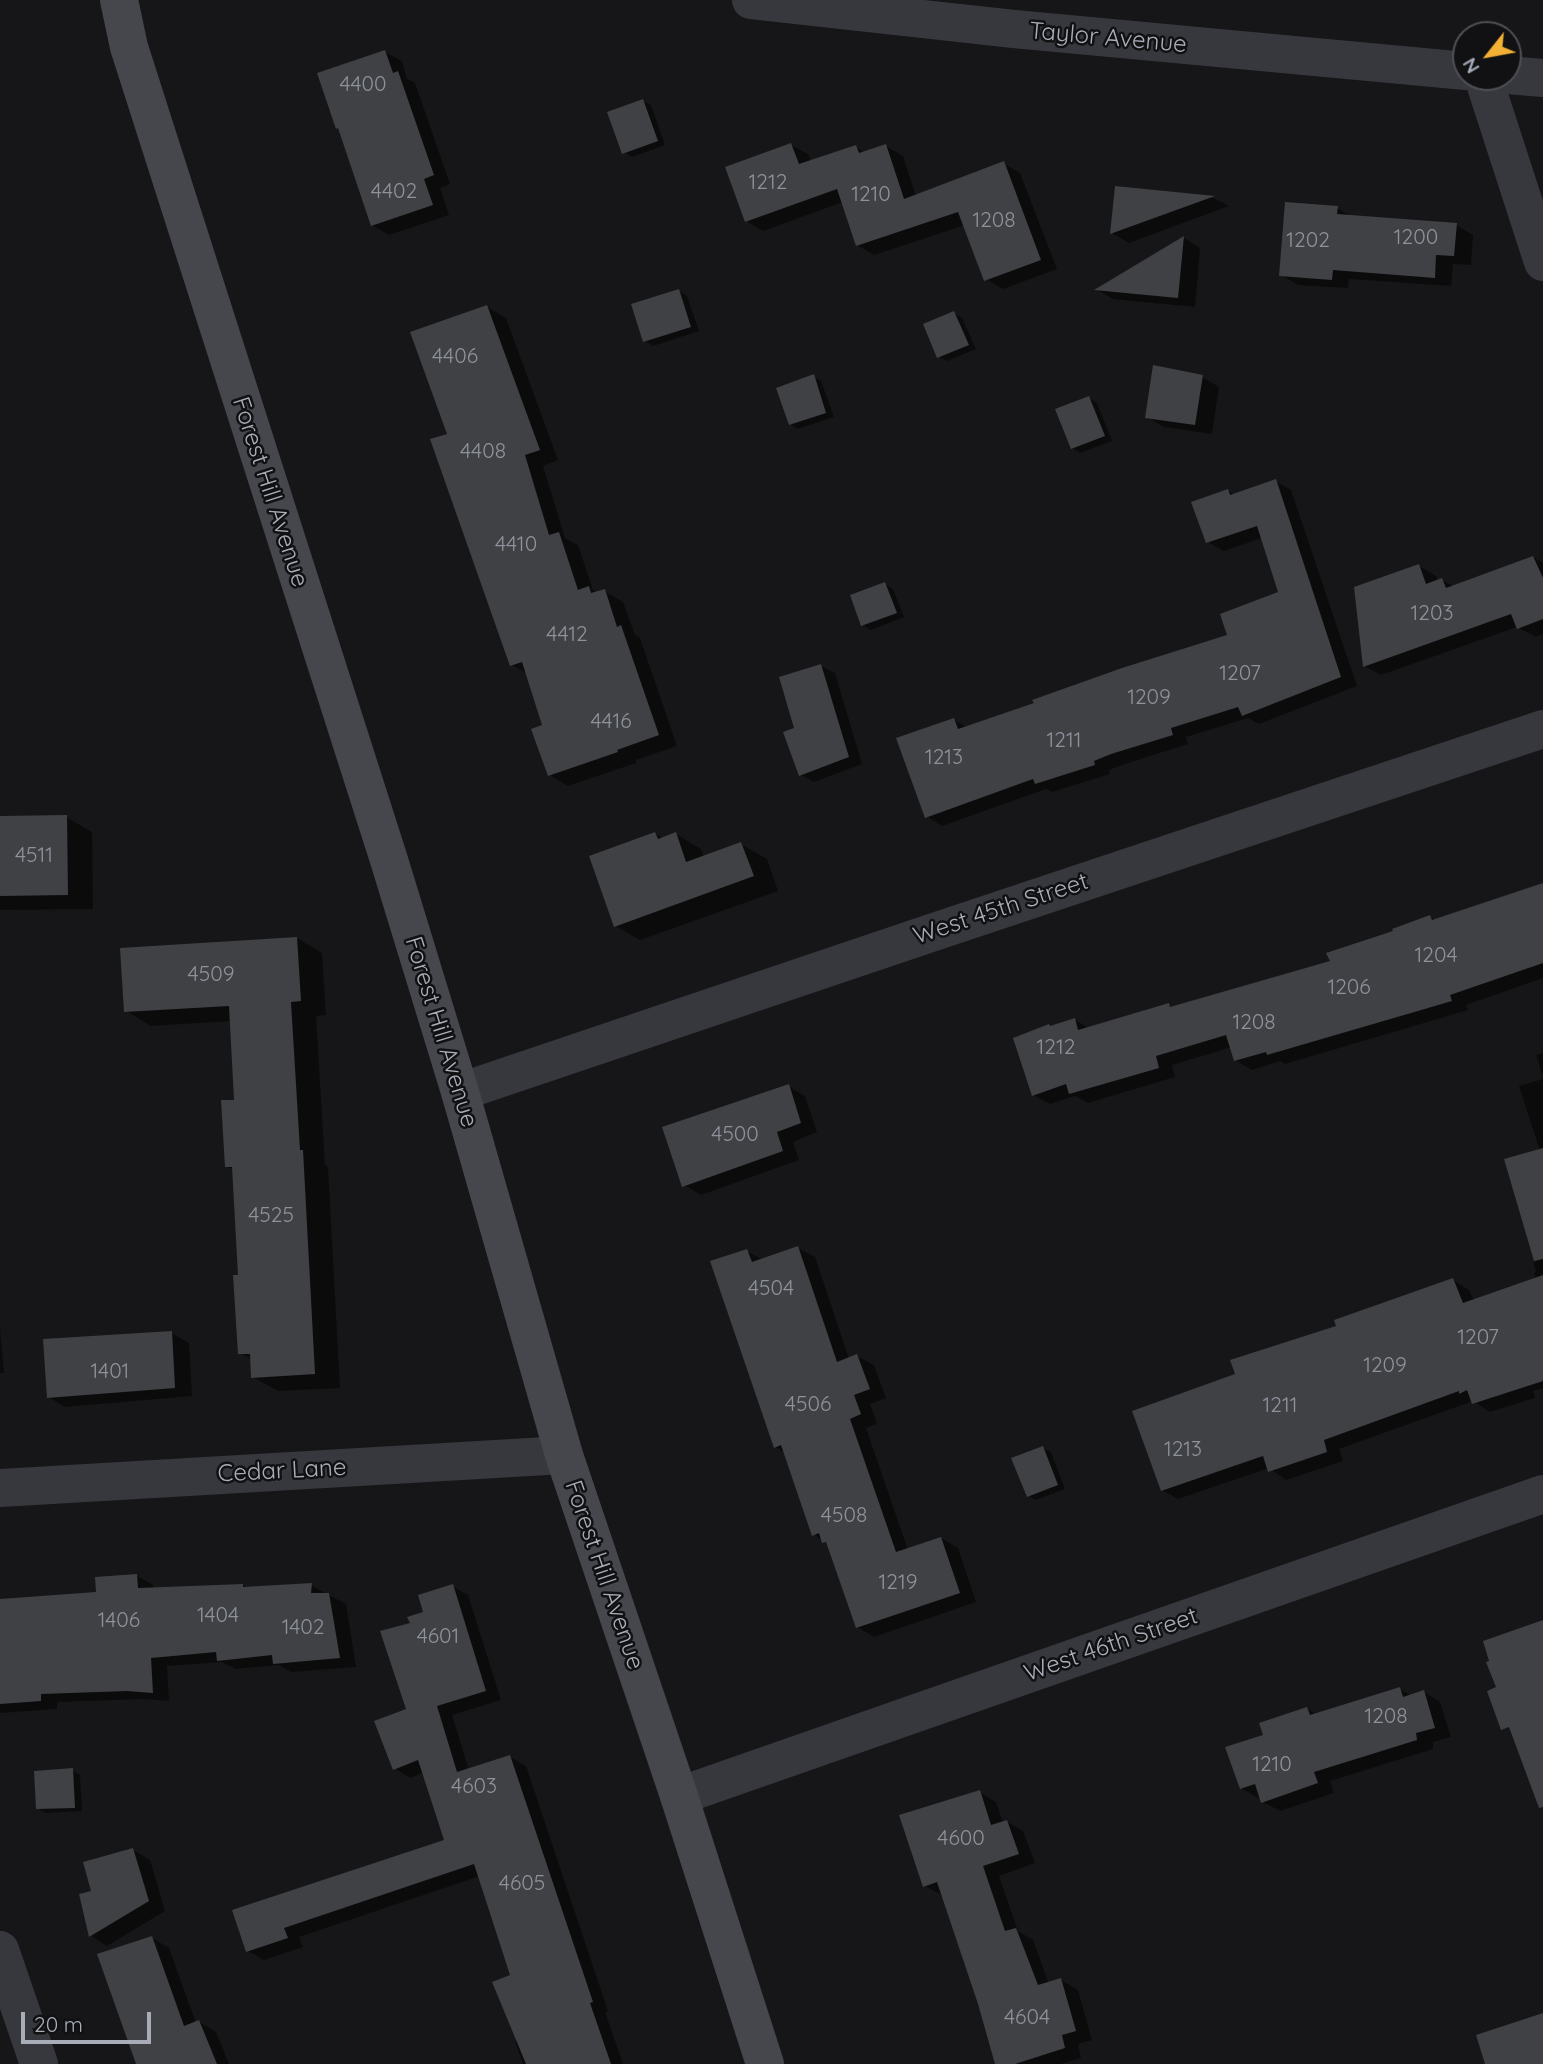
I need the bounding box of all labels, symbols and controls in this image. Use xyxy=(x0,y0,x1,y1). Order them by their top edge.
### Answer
street label: Taylor Avenue xyxy=(1028,17,1188,59)
north arrow xyxy=(1452,21,1522,91)
text: N xyxy=(1457,54,1485,78)
house number: 4400 xyxy=(339,72,387,98)
house number: 1212 xyxy=(749,170,787,196)
house number: 4402 xyxy=(371,179,417,205)
house number: 1210 xyxy=(851,182,891,208)
house number: 1208 xyxy=(972,208,1016,234)
house number: 1200 xyxy=(1394,225,1438,251)
house number: 1202 xyxy=(1286,228,1330,254)
house number: 4406 xyxy=(432,344,478,370)
street label: Forest Hill Avenue xyxy=(226,393,314,591)
house number: 4408 xyxy=(460,439,506,465)
house number: 4410 xyxy=(495,532,537,558)
house number: 1203 xyxy=(1411,601,1453,627)
house number: 4412 xyxy=(546,622,588,648)
house number: 1207 xyxy=(1219,661,1261,687)
house number: 1209 xyxy=(1127,685,1171,711)
house number: 4416 xyxy=(590,709,632,735)
house number: 1211 xyxy=(1047,728,1081,754)
house number: 1213 xyxy=(925,745,963,771)
house number: 4511 xyxy=(15,843,53,869)
street label: West 45th Street xyxy=(910,867,1092,951)
street label: Forest Hill Avenue xyxy=(398,933,484,1131)
house number: 1204 xyxy=(1415,943,1457,969)
house number: 4509 xyxy=(188,962,234,988)
house number: 1206 xyxy=(1327,975,1371,1001)
house number: 1208 xyxy=(1232,1010,1276,1036)
house number: 1212 xyxy=(1037,1035,1075,1061)
house number: 4500 xyxy=(711,1122,759,1148)
house number: 4525 xyxy=(248,1203,294,1229)
house number: 4504 xyxy=(748,1276,794,1302)
house number: 1207 xyxy=(1457,1325,1499,1351)
house number: 1209 xyxy=(1363,1353,1407,1379)
house number: 1401 xyxy=(91,1359,129,1385)
house number: 4506 xyxy=(785,1392,831,1418)
house number: 1211 xyxy=(1263,1393,1297,1419)
house number: 1213 xyxy=(1164,1437,1202,1463)
street label: Cedar Lane xyxy=(217,1453,347,1489)
street label: Forest Hill Avenue xyxy=(558,1477,650,1673)
house number: 4508 xyxy=(821,1503,867,1529)
house number: 1219 xyxy=(879,1570,917,1596)
street label: West 46th Street xyxy=(1020,1602,1202,1688)
house number: 1404 xyxy=(197,1603,239,1629)
house number: 1406 xyxy=(98,1608,140,1634)
house number: 1402 xyxy=(282,1615,324,1641)
house number: 4601 xyxy=(417,1624,459,1650)
house number: 1208 xyxy=(1364,1704,1408,1730)
house number: 1210 xyxy=(1252,1752,1292,1778)
house number: 4603 xyxy=(451,1774,497,1800)
house number: 4600 xyxy=(937,1826,985,1852)
house number: 4605 xyxy=(499,1871,545,1897)
scale bar xyxy=(24,1997,154,2041)
house number: 4604 xyxy=(1004,2005,1050,2031)
text: 20 m xyxy=(34,2011,83,2037)

